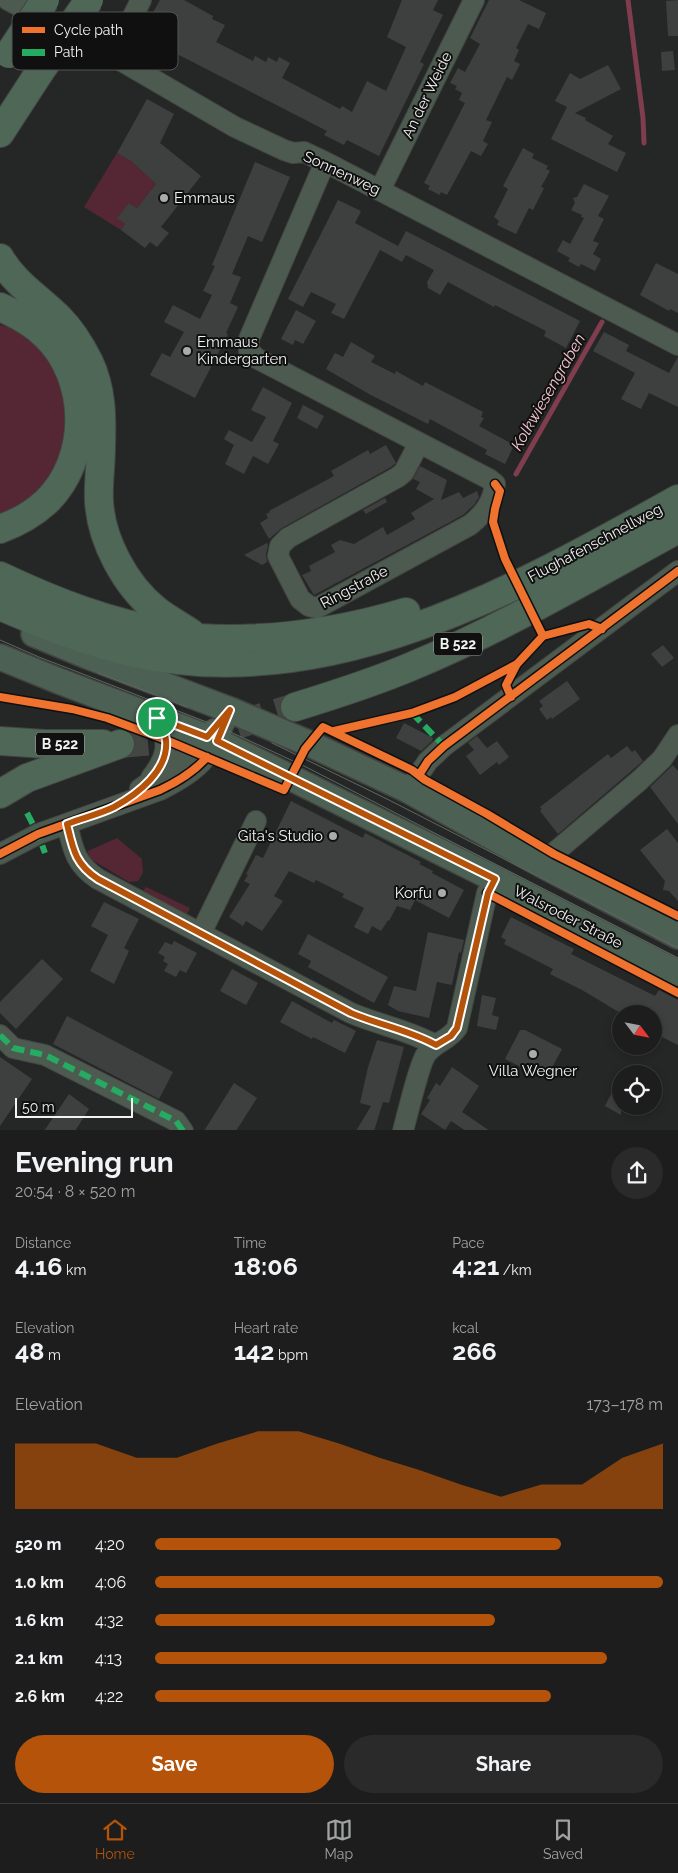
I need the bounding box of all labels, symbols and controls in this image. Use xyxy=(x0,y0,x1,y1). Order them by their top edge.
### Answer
legend xyxy=(12,12,178,70)
text: Cycle path xyxy=(54,22,123,38)
text: Path xyxy=(54,44,83,60)
street label: An der Weide xyxy=(398,49,456,141)
street label: Sonnenweg xyxy=(301,147,383,199)
place label: Emmaus xyxy=(174,189,235,207)
marker: Emmaus xyxy=(158,192,170,204)
water label: Kolkwiesengraben xyxy=(507,330,589,454)
place label: Emmaus Kindergarten xyxy=(197,333,287,368)
marker: Emmaus Kindergarten xyxy=(181,345,193,357)
street label: Flughafenschnellweg xyxy=(525,500,665,586)
street label: Ringstraße xyxy=(317,562,391,612)
road number: B 522 xyxy=(434,633,482,656)
pin xyxy=(136,697,178,739)
icon: arrive xyxy=(143,704,171,732)
road number: B 522 xyxy=(36,732,84,756)
place label: Gita's Studio xyxy=(238,827,323,845)
marker: Gita's Studio xyxy=(327,830,339,842)
street label: Walsroder Straße xyxy=(511,882,626,952)
place label: Korfu xyxy=(395,884,432,902)
marker: Korfu xyxy=(436,887,448,899)
north arrow xyxy=(612,1005,662,1055)
map controls xyxy=(612,1005,662,1115)
marker: Villa Wegner xyxy=(527,1048,539,1060)
place label: Villa Wegner xyxy=(489,1062,578,1080)
button: locate xyxy=(612,1065,662,1115)
scale bar xyxy=(15,1096,132,1119)
text: 50 m xyxy=(22,1099,55,1115)
text: Evening run xyxy=(15,1146,174,1179)
button: share xyxy=(611,1147,663,1199)
text: 20:54 · 8 × 520 m xyxy=(15,1182,135,1201)
text: Distance xyxy=(15,1235,71,1251)
text: Time xyxy=(234,1235,266,1251)
text: Pace xyxy=(452,1235,484,1251)
text: 4.16 xyxy=(15,1251,62,1281)
text: 18:06 xyxy=(234,1251,298,1281)
text: 4:21 xyxy=(452,1251,499,1281)
text: km xyxy=(62,1262,86,1278)
text: /km xyxy=(499,1262,532,1278)
text: Elevation xyxy=(15,1320,74,1336)
text: Heart rate xyxy=(234,1320,298,1336)
text: kcal xyxy=(452,1320,479,1336)
text: 48 xyxy=(15,1336,44,1366)
text: 142 xyxy=(234,1336,274,1366)
text: 266 xyxy=(452,1336,497,1366)
text: m xyxy=(44,1347,61,1363)
text: bpm xyxy=(274,1347,308,1363)
text: Elevation xyxy=(15,1395,83,1414)
text: 173–178 m xyxy=(587,1395,663,1414)
text: 520 m xyxy=(15,1535,61,1554)
text: 4:20 xyxy=(95,1535,125,1554)
text: 1.0 km xyxy=(15,1573,64,1592)
text: 4:06 xyxy=(95,1573,126,1592)
text: 1.6 km xyxy=(15,1611,64,1630)
text: 4:32 xyxy=(95,1611,124,1630)
text: 2.1 km xyxy=(15,1649,63,1668)
text: 4:13 xyxy=(95,1649,122,1668)
text: 2.6 km xyxy=(15,1687,65,1706)
text: 4:22 xyxy=(95,1687,123,1706)
button: Save xyxy=(15,1735,334,1793)
button: Share xyxy=(344,1735,663,1793)
tab: Home xyxy=(95,1816,135,1862)
tab: Map xyxy=(325,1816,353,1862)
tab: Saved xyxy=(543,1816,583,1862)

